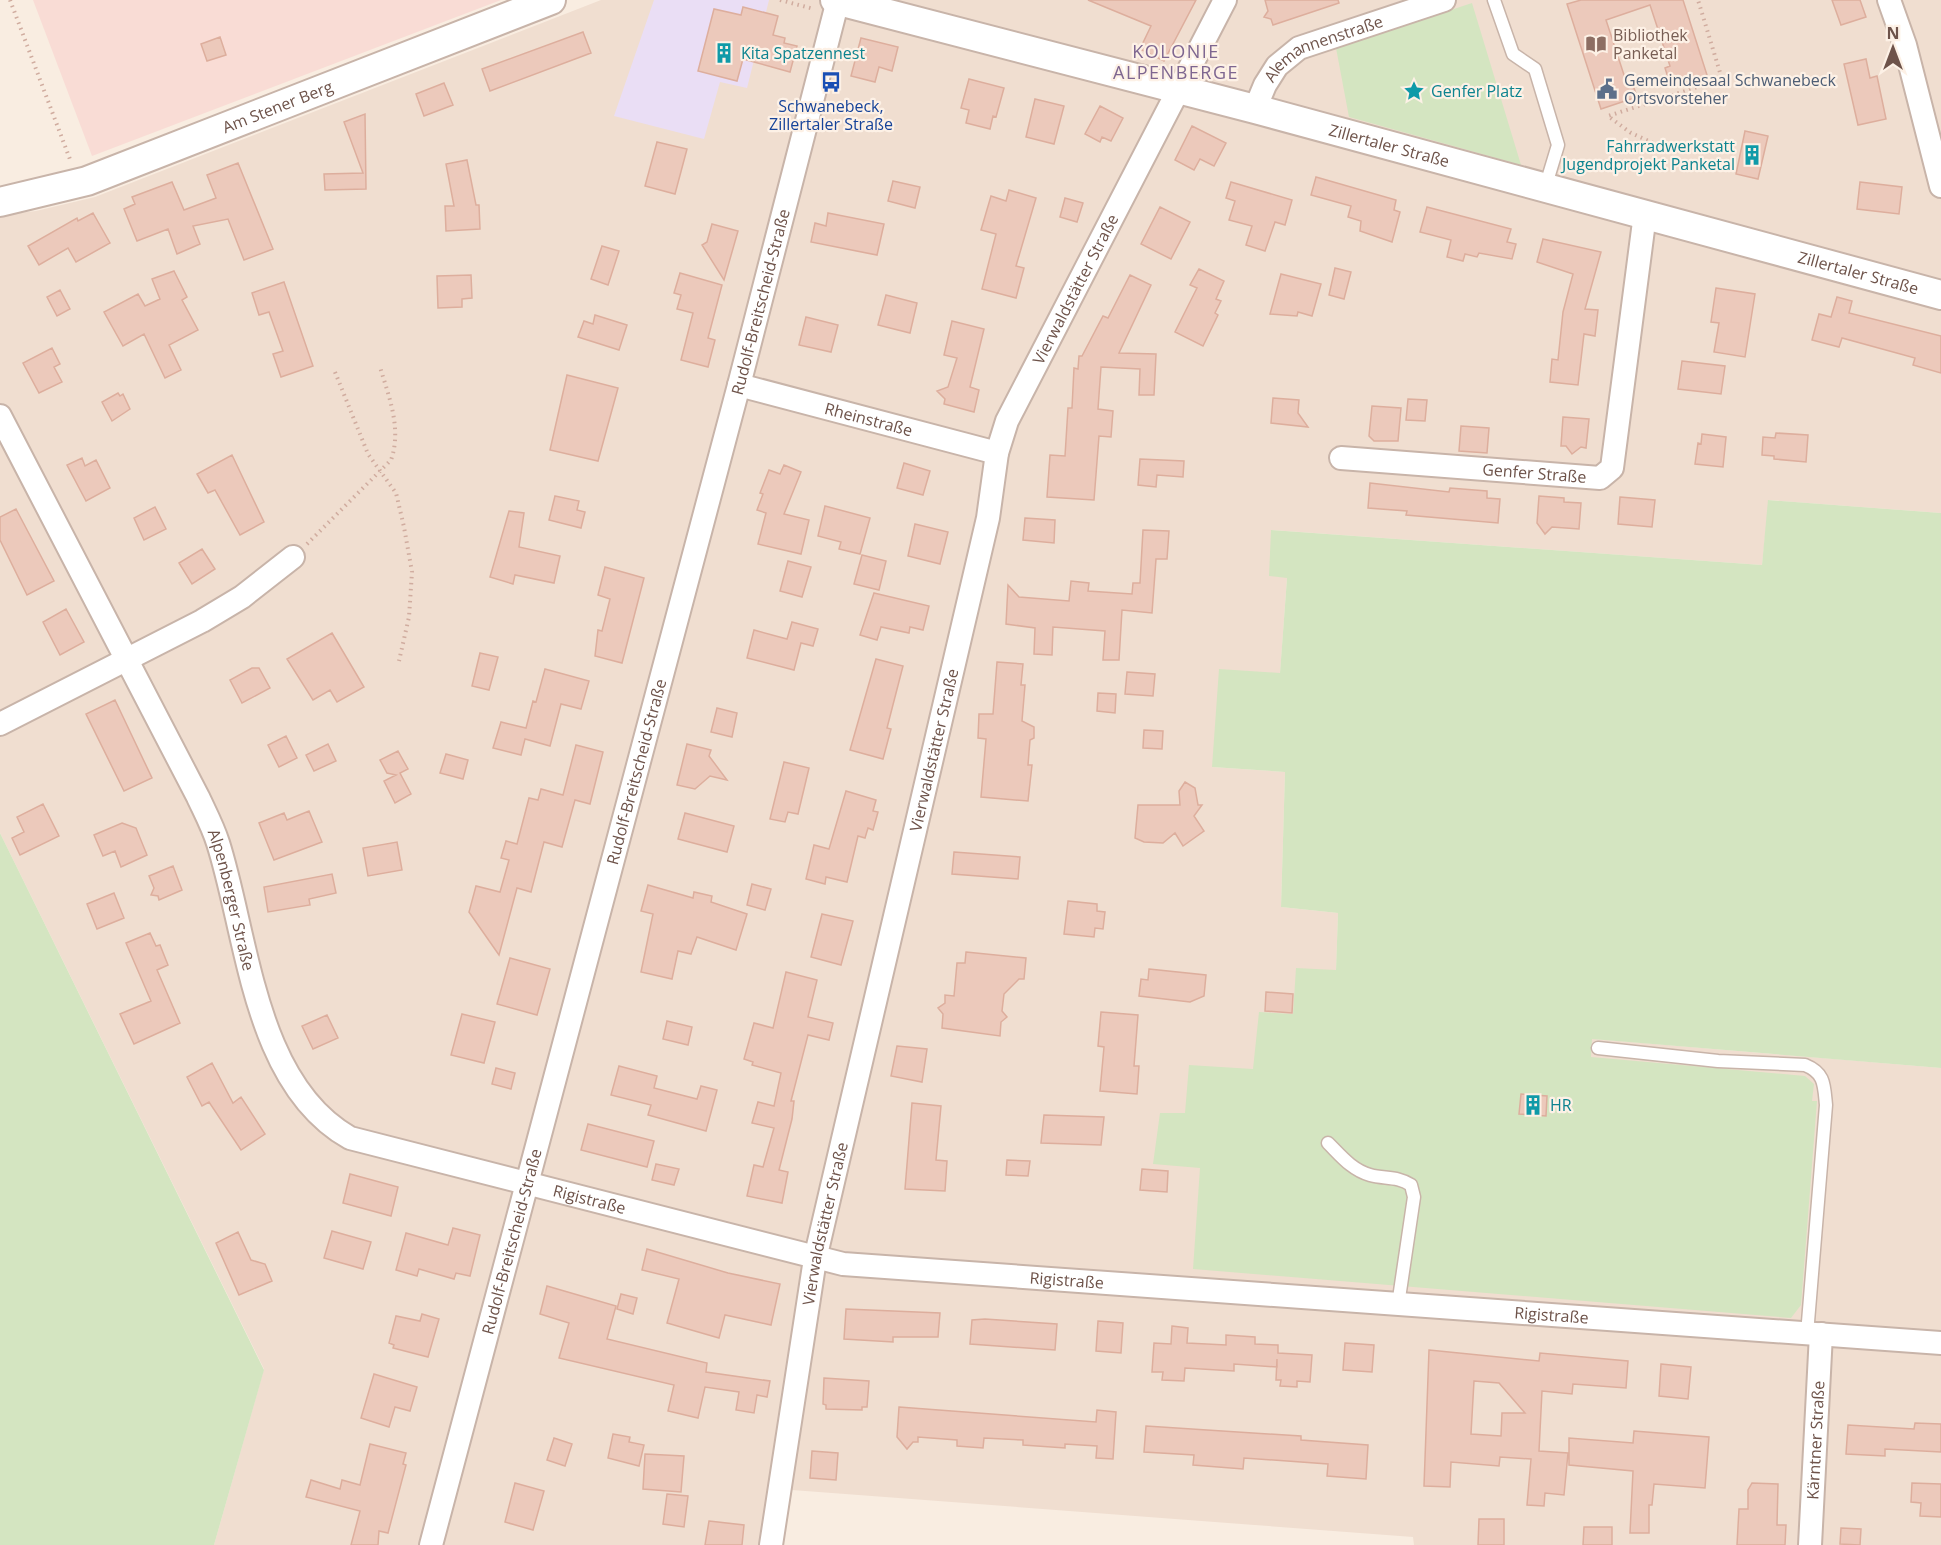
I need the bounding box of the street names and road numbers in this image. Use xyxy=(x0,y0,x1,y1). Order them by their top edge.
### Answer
street label: Alemannenstraße xyxy=(1259,10,1386,86)
street label: Am Stener Berg xyxy=(219,75,336,138)
street label: Zillertaler Straße xyxy=(1327,119,1452,172)
street label: Rudolf-Breitscheid-Straße xyxy=(726,207,795,397)
street label: Vierwaldstätter Straße xyxy=(1027,210,1123,368)
street label: Zillertaler Straße xyxy=(1796,246,1921,299)
street label: Rheinstraße xyxy=(822,397,915,441)
street label: Genfer Straße xyxy=(1482,458,1587,488)
street label: Vierwaldstätter Straße xyxy=(904,666,963,834)
street label: Rudolf-Breitscheid-Straße xyxy=(601,677,671,867)
street label: Alpenberger Straße xyxy=(203,826,260,973)
street label: Vierwaldstätter Straße xyxy=(797,1140,853,1307)
street label: Rudolf-Breitscheid-Straße xyxy=(476,1146,547,1337)
street label: Rigistraße xyxy=(551,1179,628,1219)
street label: Rigistraße xyxy=(1029,1266,1105,1294)
street label: Rigistraße xyxy=(1514,1301,1589,1329)
street label: Kärntner Straße xyxy=(1801,1380,1830,1500)

